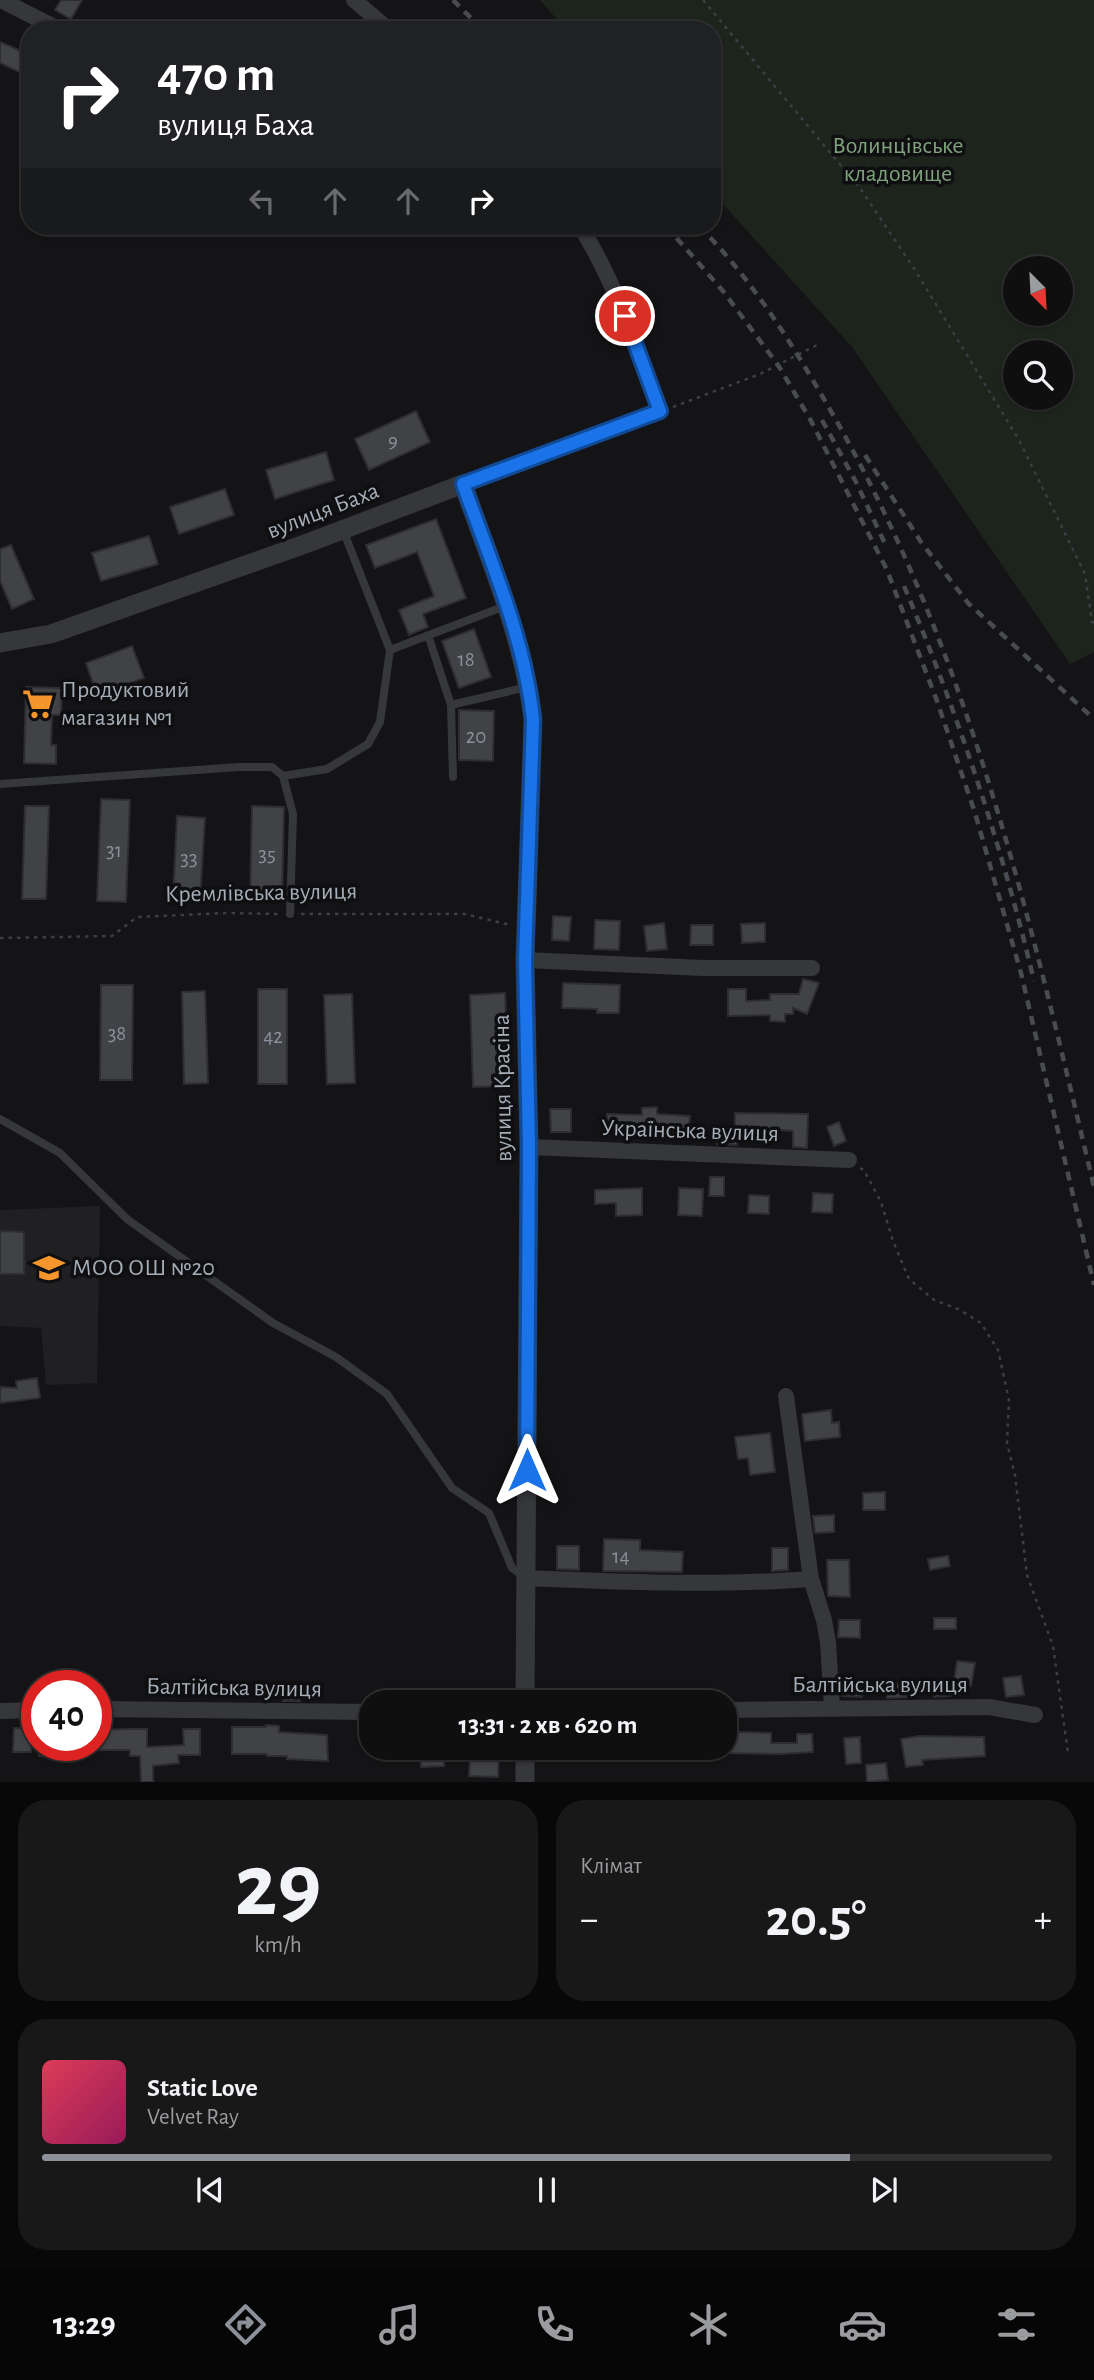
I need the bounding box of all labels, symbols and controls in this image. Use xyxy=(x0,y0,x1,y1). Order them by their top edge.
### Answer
icon: right xyxy=(42,49,133,140)
text: 470 m xyxy=(157,51,275,100)
text: вулиця Баха xyxy=(157,109,314,141)
park label: Волинцівське кладовище xyxy=(832,134,964,186)
icon: left xyxy=(243,182,281,220)
icon: ahead xyxy=(316,182,354,220)
icon: ahead xyxy=(389,182,427,220)
icon: right xyxy=(462,182,500,220)
north arrow xyxy=(1003,256,1073,326)
map controls xyxy=(1003,256,1073,410)
pin xyxy=(595,286,655,346)
icon: arrive xyxy=(606,297,644,335)
button: search xyxy=(1003,340,1073,410)
house number: 9 xyxy=(388,430,398,451)
street label: вулиця Баха xyxy=(264,479,382,543)
house number: 18 xyxy=(457,649,475,670)
place label: Продуктовий магазин №1 xyxy=(61,678,189,730)
supermarket icon: Продуктовий магазин №1 xyxy=(21,687,55,721)
house number: 20 xyxy=(466,726,486,747)
house number: 31 xyxy=(106,840,122,861)
house number: 35 xyxy=(258,844,276,865)
house number: 33 xyxy=(180,848,198,869)
street label: Кремлівська вулиця xyxy=(165,879,357,907)
street label: вулиця Красіна xyxy=(490,1014,516,1162)
house number: 38 xyxy=(108,1023,126,1044)
house number: 42 xyxy=(263,1026,283,1047)
street label: Українська вулиця xyxy=(601,1116,779,1146)
school or university icon: МОО ОШ №20 xyxy=(32,1251,66,1285)
place label: МОО ОШ №20 xyxy=(72,1256,215,1280)
position arrow xyxy=(490,1433,564,1507)
house number: 14 xyxy=(612,1546,630,1567)
speed limit sign: 40 xyxy=(21,1670,112,1761)
street label: Балтійська вулиця xyxy=(792,1673,968,1697)
street label: Балтійська вулиця xyxy=(146,1674,322,1702)
text: 13:31 · 2 хв · 620 m xyxy=(459,1712,637,1738)
text: 29 xyxy=(235,1841,321,1932)
text: Клімат xyxy=(580,1855,642,1878)
text: 20.5° xyxy=(765,1893,867,1945)
text: − xyxy=(580,1901,598,1939)
text: + xyxy=(1034,1901,1052,1939)
text: km/h xyxy=(254,1934,302,1957)
text: Static Love xyxy=(147,2075,258,2101)
text: Velvet Ray xyxy=(147,2106,239,2129)
icon: previous xyxy=(191,2171,229,2209)
icon: pause xyxy=(528,2171,566,2209)
icon: next xyxy=(865,2171,903,2209)
icon: directions xyxy=(221,2300,270,2349)
icon: music xyxy=(375,2300,424,2349)
icon: phone xyxy=(530,2300,579,2349)
icon: climate xyxy=(684,2300,733,2349)
icon: car xyxy=(838,2300,887,2349)
icon: filters xyxy=(992,2300,1041,2349)
text: 13:29 xyxy=(53,2308,116,2340)

